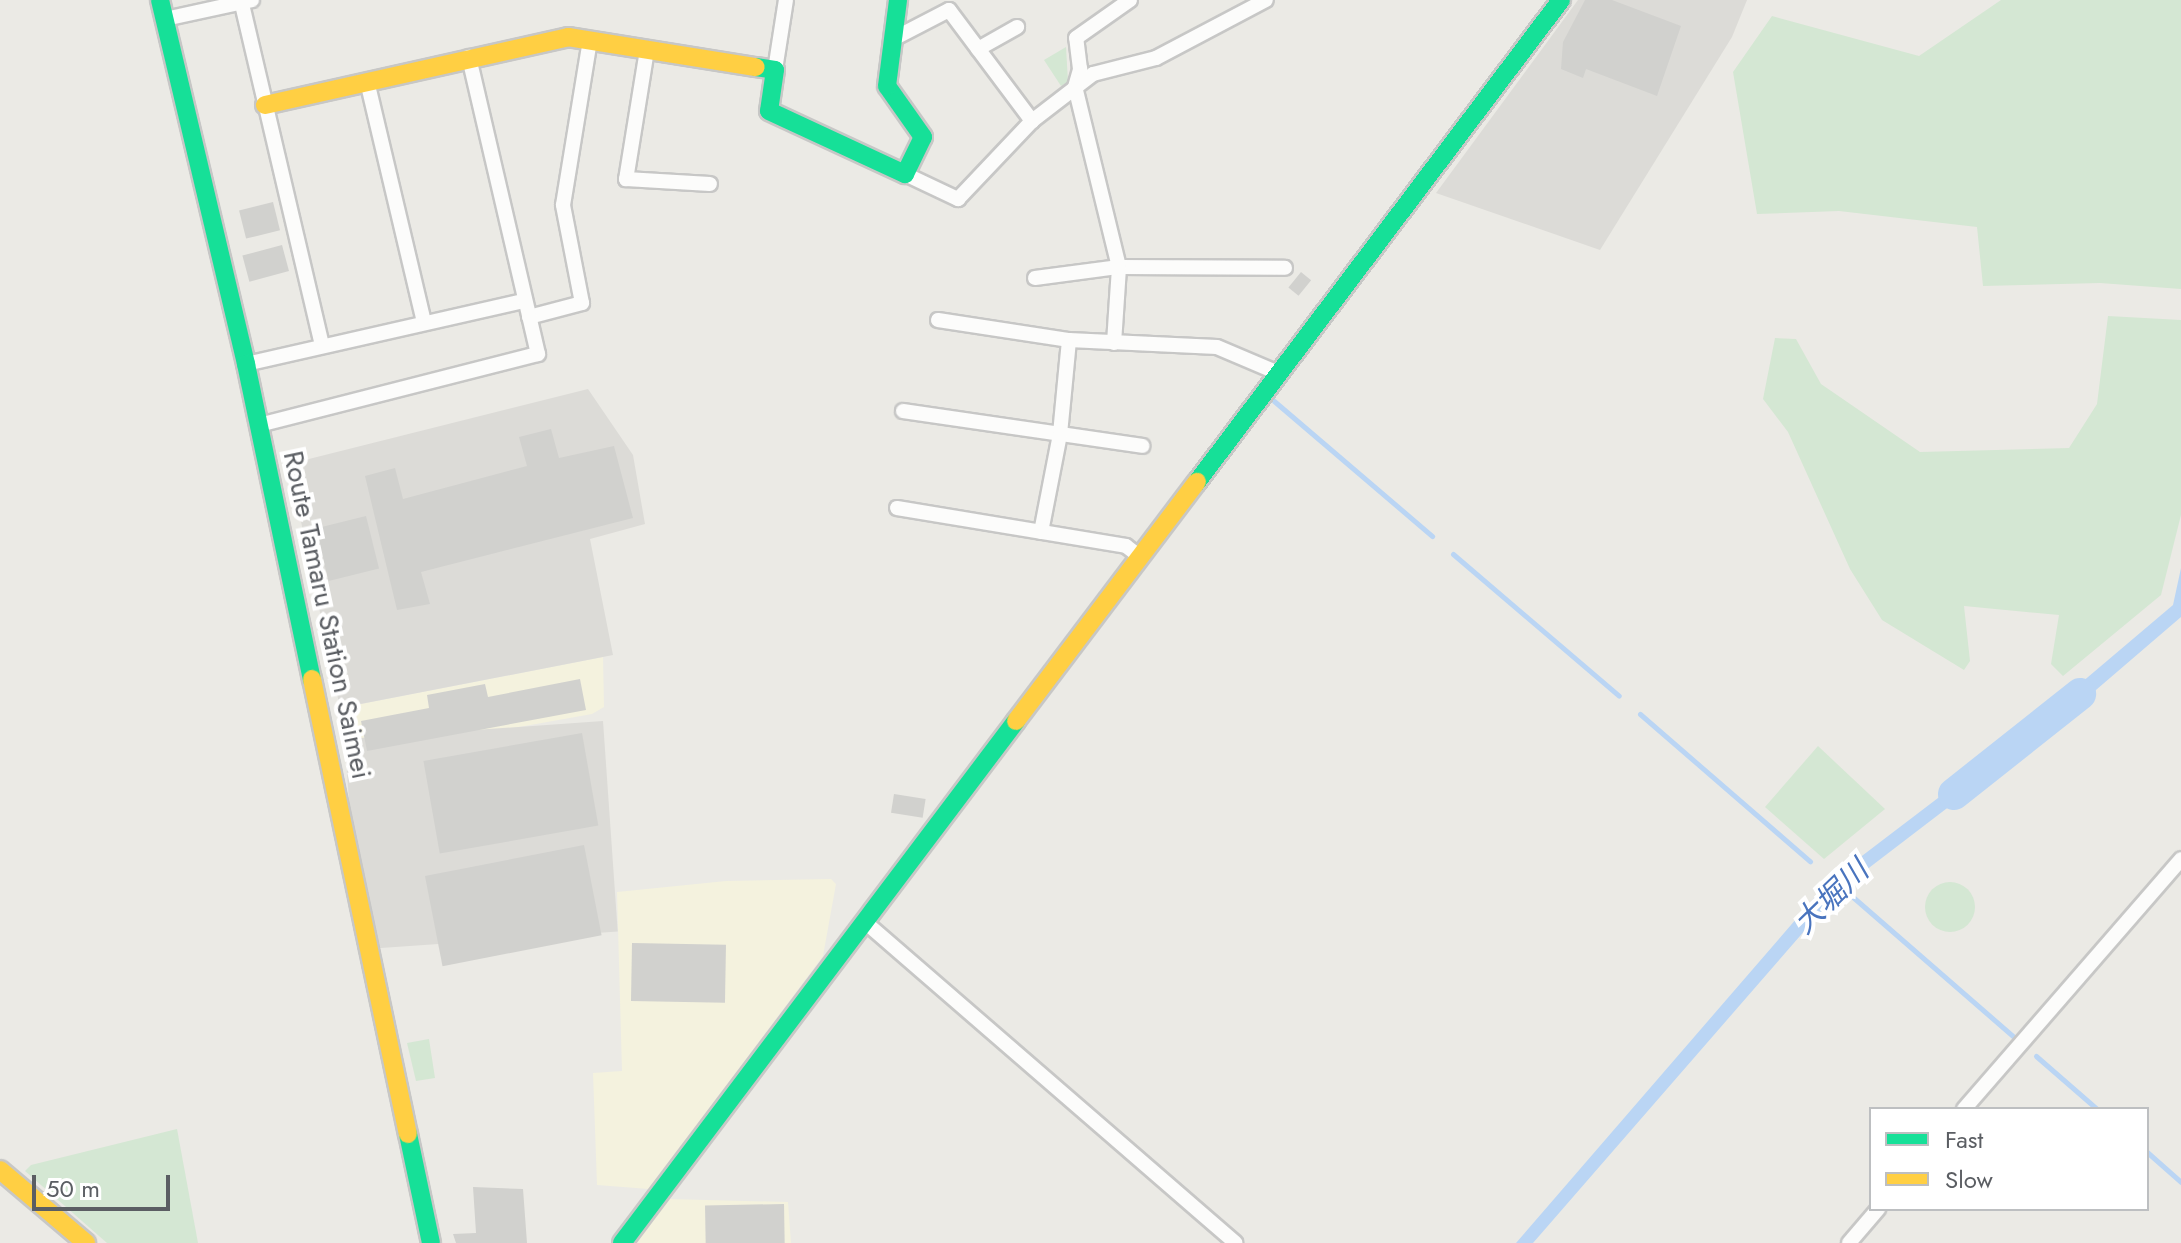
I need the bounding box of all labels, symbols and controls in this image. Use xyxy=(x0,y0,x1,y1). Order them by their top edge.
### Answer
street label: Route Tamaru Station Saimei xyxy=(276,448,378,782)
water label: 大堀川 xyxy=(1786,853,1876,941)
legend xyxy=(1869,1107,2149,1211)
text: Fast xyxy=(1945,1122,1983,1157)
scale bar xyxy=(36,1159,174,1209)
text: Slow xyxy=(1945,1162,1993,1197)
text: 50 m xyxy=(46,1171,100,1206)

